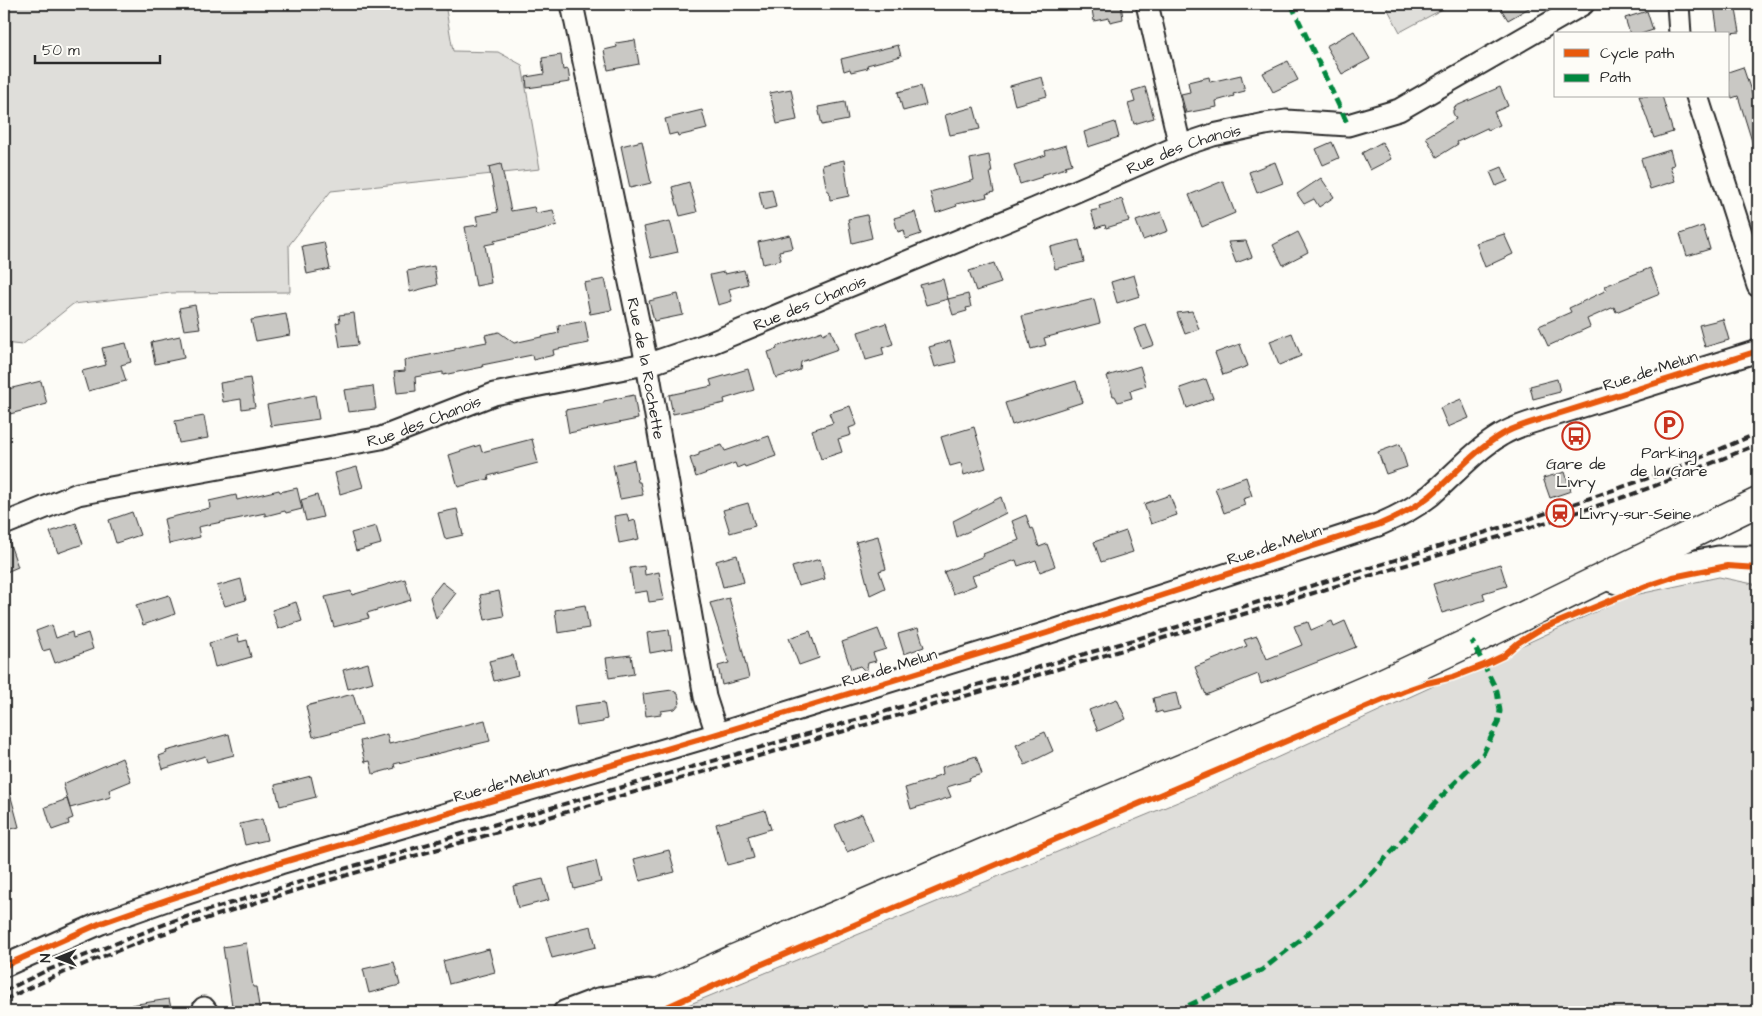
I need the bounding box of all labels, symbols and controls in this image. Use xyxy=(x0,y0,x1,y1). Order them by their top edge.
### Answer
scale bar xyxy=(35,32,160,64)
legend xyxy=(1554,32,1730,98)
text: 50 m xyxy=(42,40,80,61)
text: Cycle path xyxy=(1600,43,1675,65)
text: Path xyxy=(1600,67,1631,88)
street label: Rue des Chanois xyxy=(1123,119,1243,180)
street label: Rue des Chanois xyxy=(750,270,870,336)
street label: Rue de la Rochette xyxy=(621,296,670,441)
street label: Rue de Melun xyxy=(1600,345,1700,397)
street label: Rue des Chanois xyxy=(365,390,484,452)
parking icon: Parking de la Gare xyxy=(1654,410,1684,440)
bus stop icon: Gare de Livry xyxy=(1561,421,1591,451)
place label: Parking de la Gare xyxy=(1630,442,1708,482)
place label: Gare de Livry xyxy=(1546,453,1606,494)
station icon: Livry-sur-Seine xyxy=(1545,498,1575,528)
place label: Livry-sur-Seine xyxy=(1579,503,1692,526)
street label: Rue de Melun xyxy=(1224,519,1324,571)
street label: Rue de Melun xyxy=(839,643,940,693)
street label: Rue de Melun xyxy=(451,760,552,808)
north arrow xyxy=(32,934,82,984)
text: N xyxy=(36,953,56,963)

